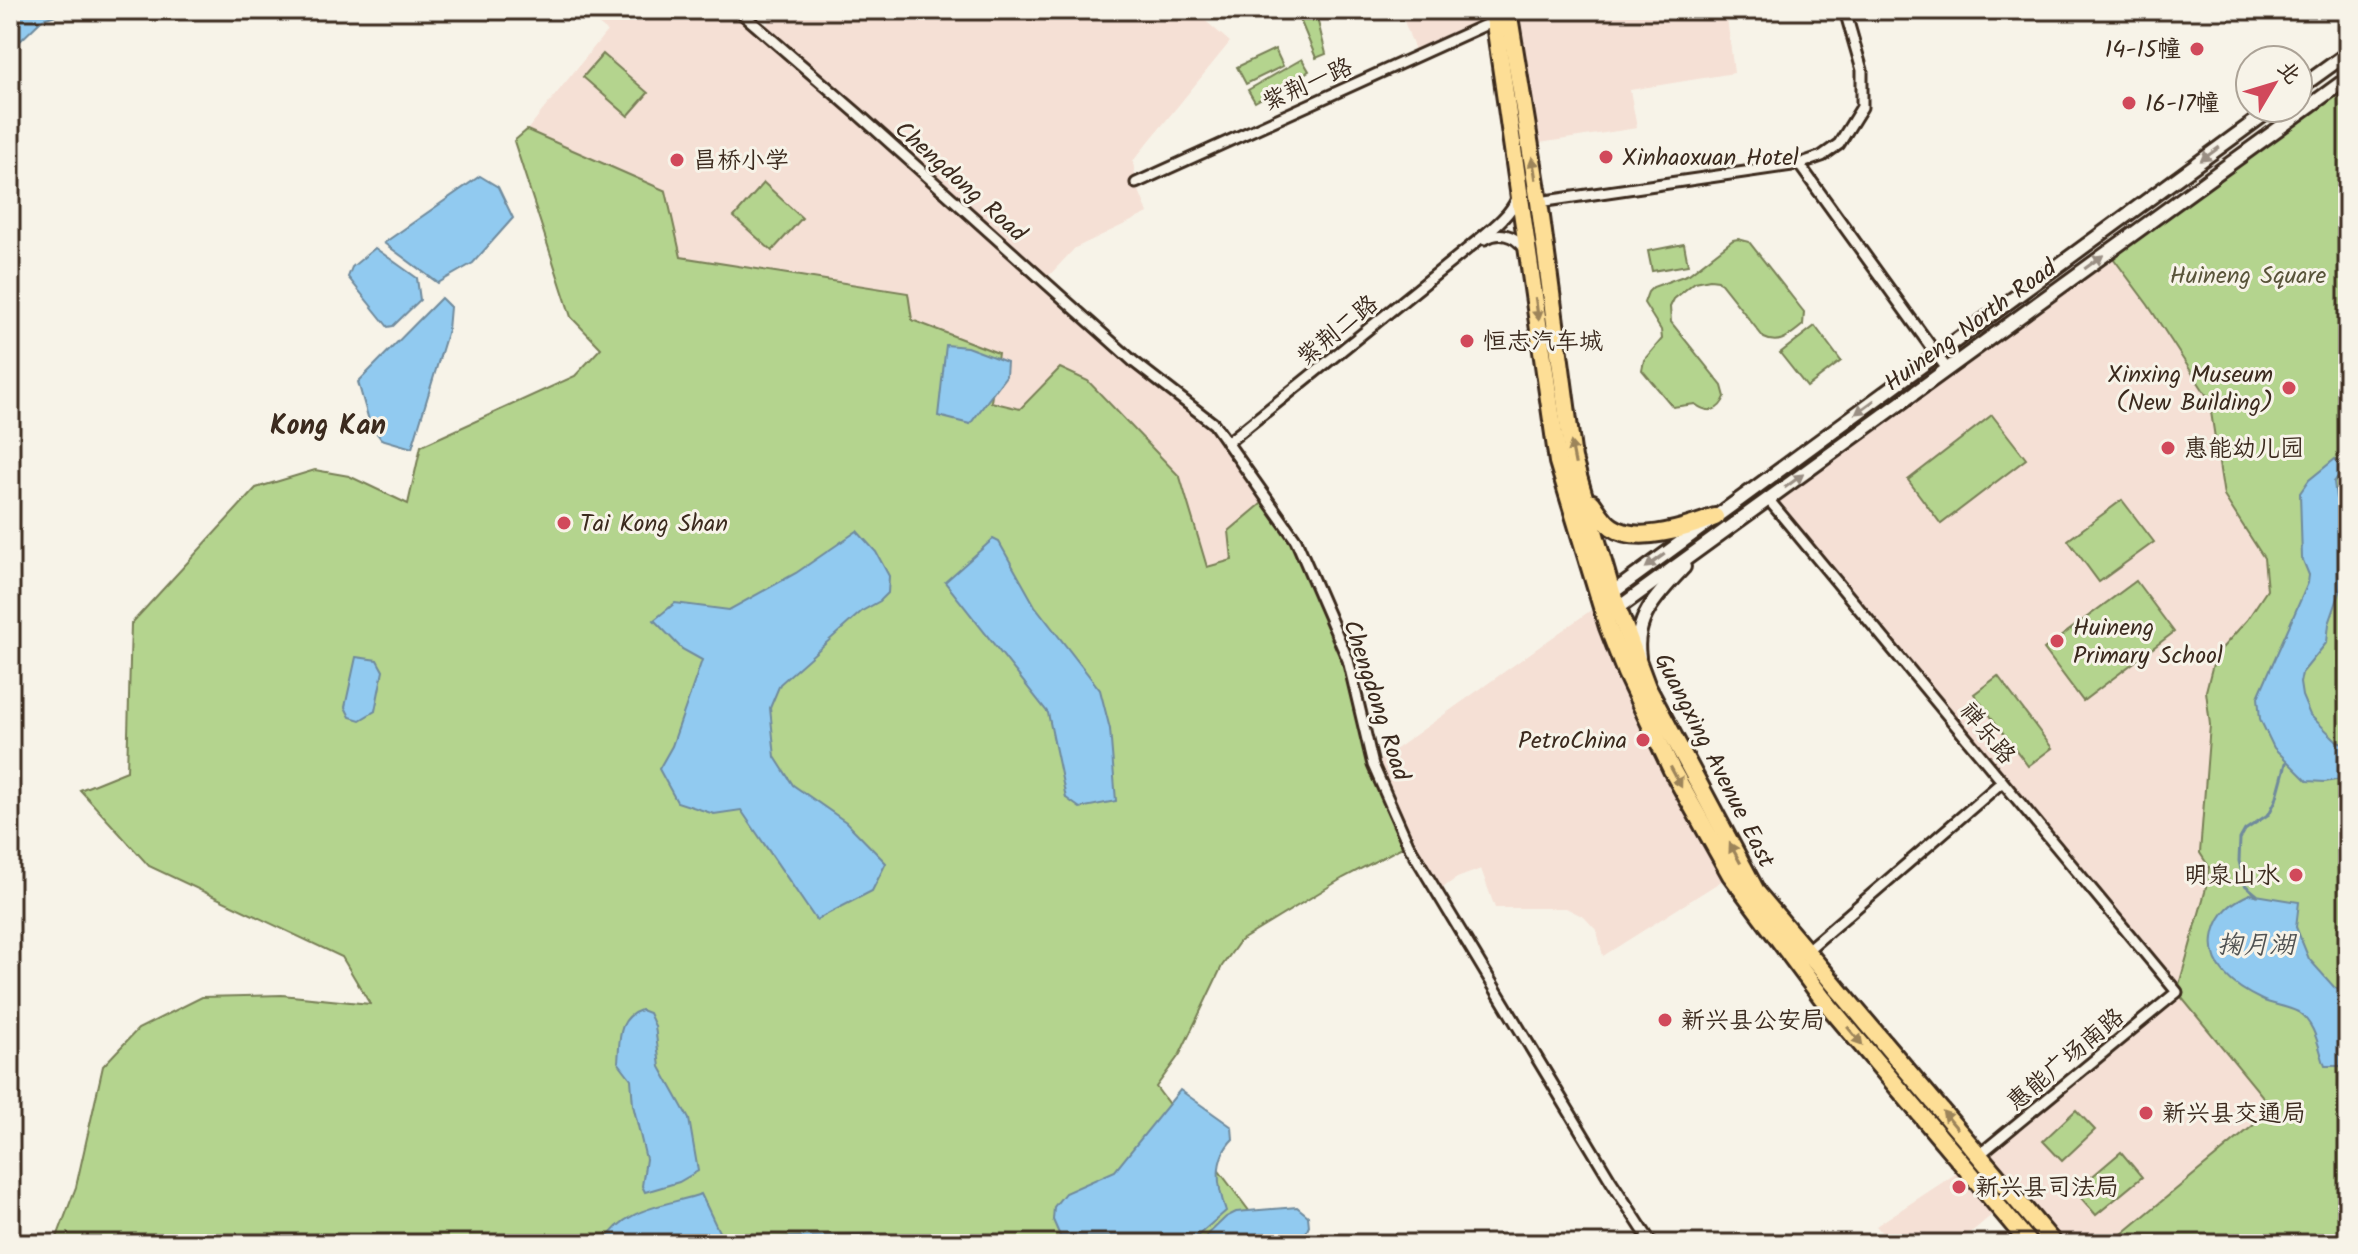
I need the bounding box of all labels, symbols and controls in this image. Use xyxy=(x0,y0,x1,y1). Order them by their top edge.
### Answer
place label: 14-15幢 xyxy=(2105,31,2181,70)
marker: 14-15幢 xyxy=(2188,40,2206,58)
north arrow xyxy=(2234,44,2314,124)
street label: 紫荆一路 xyxy=(1256,48,1359,123)
text: 北 xyxy=(2267,54,2308,93)
place label: 16-17幢 xyxy=(2145,85,2220,124)
marker: 16-17幢 xyxy=(2120,94,2138,112)
street label: Chengdong Road xyxy=(885,112,1036,253)
place label: Xinhaoxuan Hotel xyxy=(1622,139,1799,178)
place label: 昌桥小学 xyxy=(693,142,789,181)
one-way arrow xyxy=(2199,146,2220,161)
marker: Xinhaoxuan Hotel xyxy=(1597,148,1615,166)
marker: 昌桥小学 xyxy=(668,151,686,169)
one-way arrow xyxy=(1527,155,1539,180)
street label: Huineng North Road xyxy=(1876,249,2066,402)
one-way arrow xyxy=(2084,254,2105,270)
park label: Huineng Square xyxy=(2170,257,2326,296)
street label: 紫荆二路 xyxy=(1288,286,1388,377)
one-way arrow xyxy=(1531,297,1544,322)
place label: 恒志汽车城 xyxy=(1483,323,1603,362)
marker: 恒志汽车城 xyxy=(1458,332,1476,350)
place label: Xinxing Museum (New Building) xyxy=(2108,356,2273,423)
marker: Xinxing Museum (New Building) xyxy=(2280,379,2298,397)
one-way arrow xyxy=(1854,399,1875,415)
district label: Kong Kan xyxy=(270,404,386,449)
place label: 惠能幼儿园 xyxy=(2184,430,2304,469)
marker: 惠能幼儿园 xyxy=(2159,439,2177,457)
one-way arrow xyxy=(1567,440,1579,465)
one-way arrow xyxy=(1783,473,1804,489)
place label: Tai Kong Shan xyxy=(580,505,728,544)
marker: Tai Kong Shan xyxy=(555,514,573,532)
one-way arrow xyxy=(1645,553,1665,569)
place label: Huineng Primary School xyxy=(2073,609,2223,676)
street label: Chengdong Road xyxy=(1331,615,1420,787)
marker: Huineng Primary School xyxy=(2048,632,2066,650)
street label: Guangxing Avenue East xyxy=(1643,646,1785,876)
street label: 禅乐路 xyxy=(1949,694,2025,774)
place label: PetroChina xyxy=(1518,722,1627,761)
marker: PetroChina xyxy=(1634,731,1652,749)
one-way arrow xyxy=(1669,765,1682,788)
one-way arrow xyxy=(1729,841,1742,864)
place label: 明泉山水 xyxy=(2184,857,2280,896)
marker: 明泉山水 xyxy=(2287,866,2305,884)
water label: 掬月湖 xyxy=(2217,925,2298,967)
street label: 惠能广场南路 xyxy=(1998,999,2134,1121)
place label: 新兴县公安局 xyxy=(1681,1002,1825,1041)
marker: 新兴县公安局 xyxy=(1656,1011,1674,1029)
one-way arrow xyxy=(1846,1026,1863,1046)
place label: 新兴县交通局 xyxy=(2162,1095,2306,1134)
marker: 新兴县交通局 xyxy=(2137,1104,2155,1122)
one-way arrow xyxy=(1942,1111,1959,1131)
place label: 新兴县司法局 xyxy=(1975,1169,2119,1208)
marker: 新兴县司法局 xyxy=(1950,1178,1968,1196)

